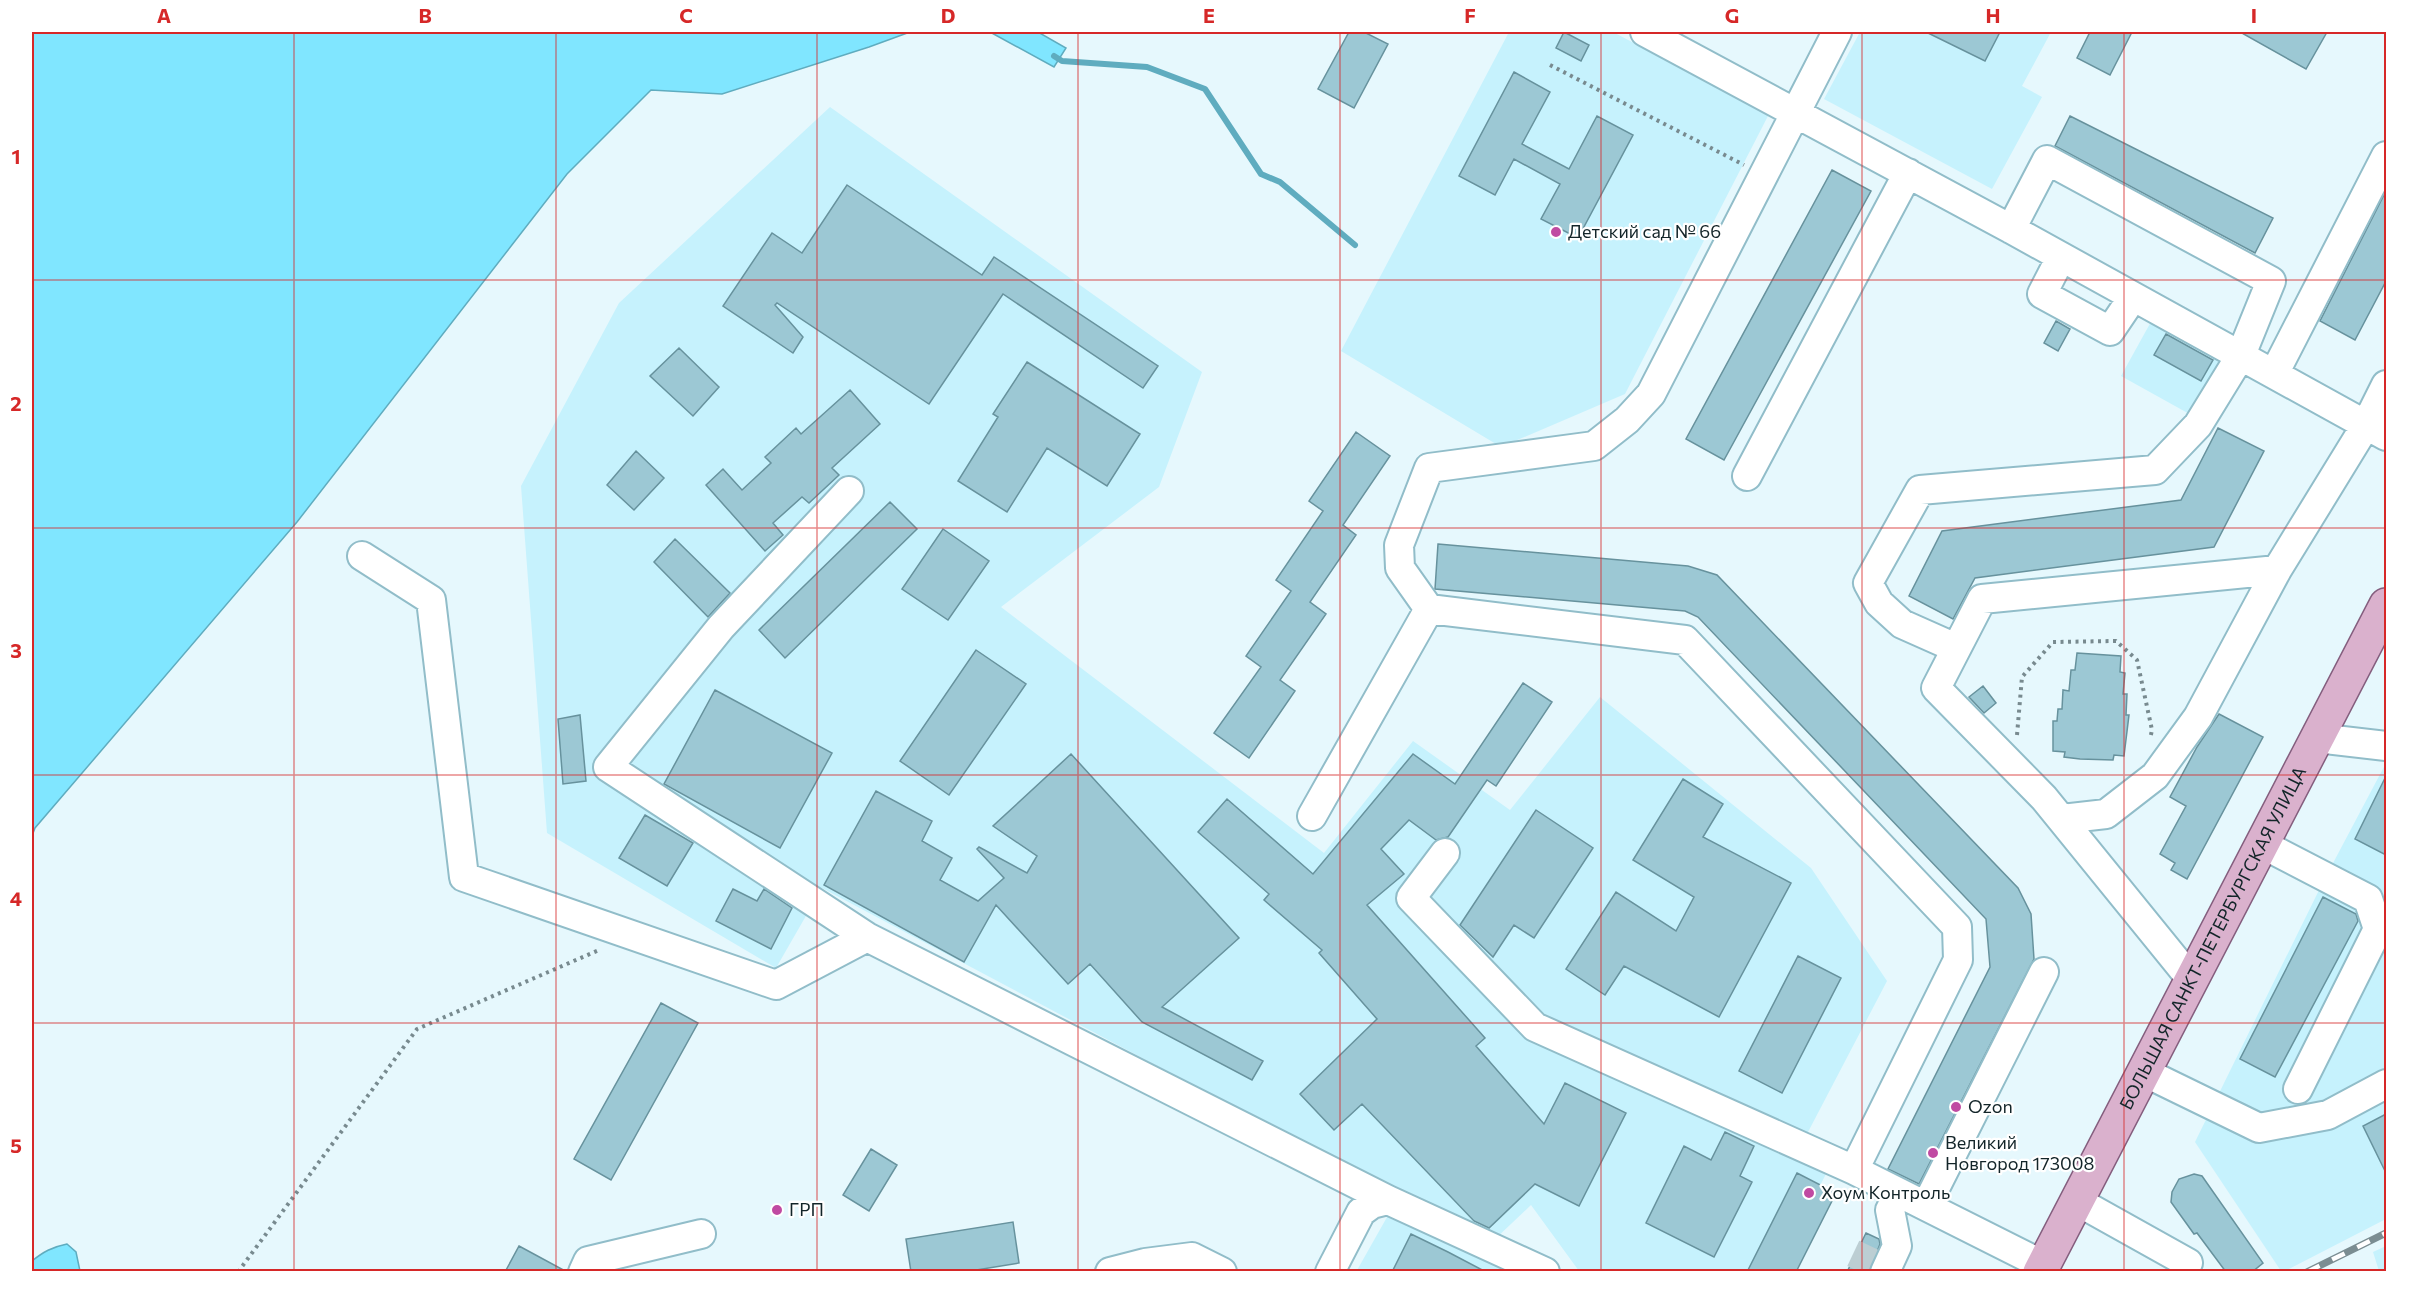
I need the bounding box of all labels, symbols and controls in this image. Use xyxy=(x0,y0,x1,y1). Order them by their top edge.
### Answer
text: A xyxy=(157,3,171,27)
text: B xyxy=(418,3,432,27)
text: C xyxy=(679,3,693,27)
text: D xyxy=(941,3,955,27)
text: E xyxy=(1203,3,1215,27)
text: F xyxy=(1464,3,1476,27)
text: G xyxy=(1725,3,1739,27)
text: H xyxy=(1986,3,2001,27)
text: I xyxy=(2251,3,2257,27)
text: 1 xyxy=(11,144,21,168)
place label: Детский сад № 66 xyxy=(1568,220,1721,242)
marker: Детский сад № 66 xyxy=(1549,225,1563,239)
text: 2 xyxy=(10,391,22,415)
text: 3 xyxy=(10,638,22,662)
street label: БОЛЬШАЯ САНКТ-ПЕТЕРБУРГСКАЯ УЛИЦА xyxy=(2114,762,2310,1113)
text: 4 xyxy=(10,886,22,910)
place label: Ozon xyxy=(1968,1095,2013,1117)
marker: Ozon xyxy=(1949,1100,1963,1114)
place label: Великий Новгород 173008 xyxy=(1945,1131,2094,1174)
text: 5 xyxy=(10,1133,22,1157)
marker: Великий Новгород 173008 xyxy=(1926,1146,1940,1160)
place label: Хоум Контроль xyxy=(1821,1181,1950,1203)
marker: Хоум Контроль xyxy=(1802,1186,1816,1200)
place label: ГРП xyxy=(789,1198,824,1220)
marker: ГРП xyxy=(770,1203,784,1217)

